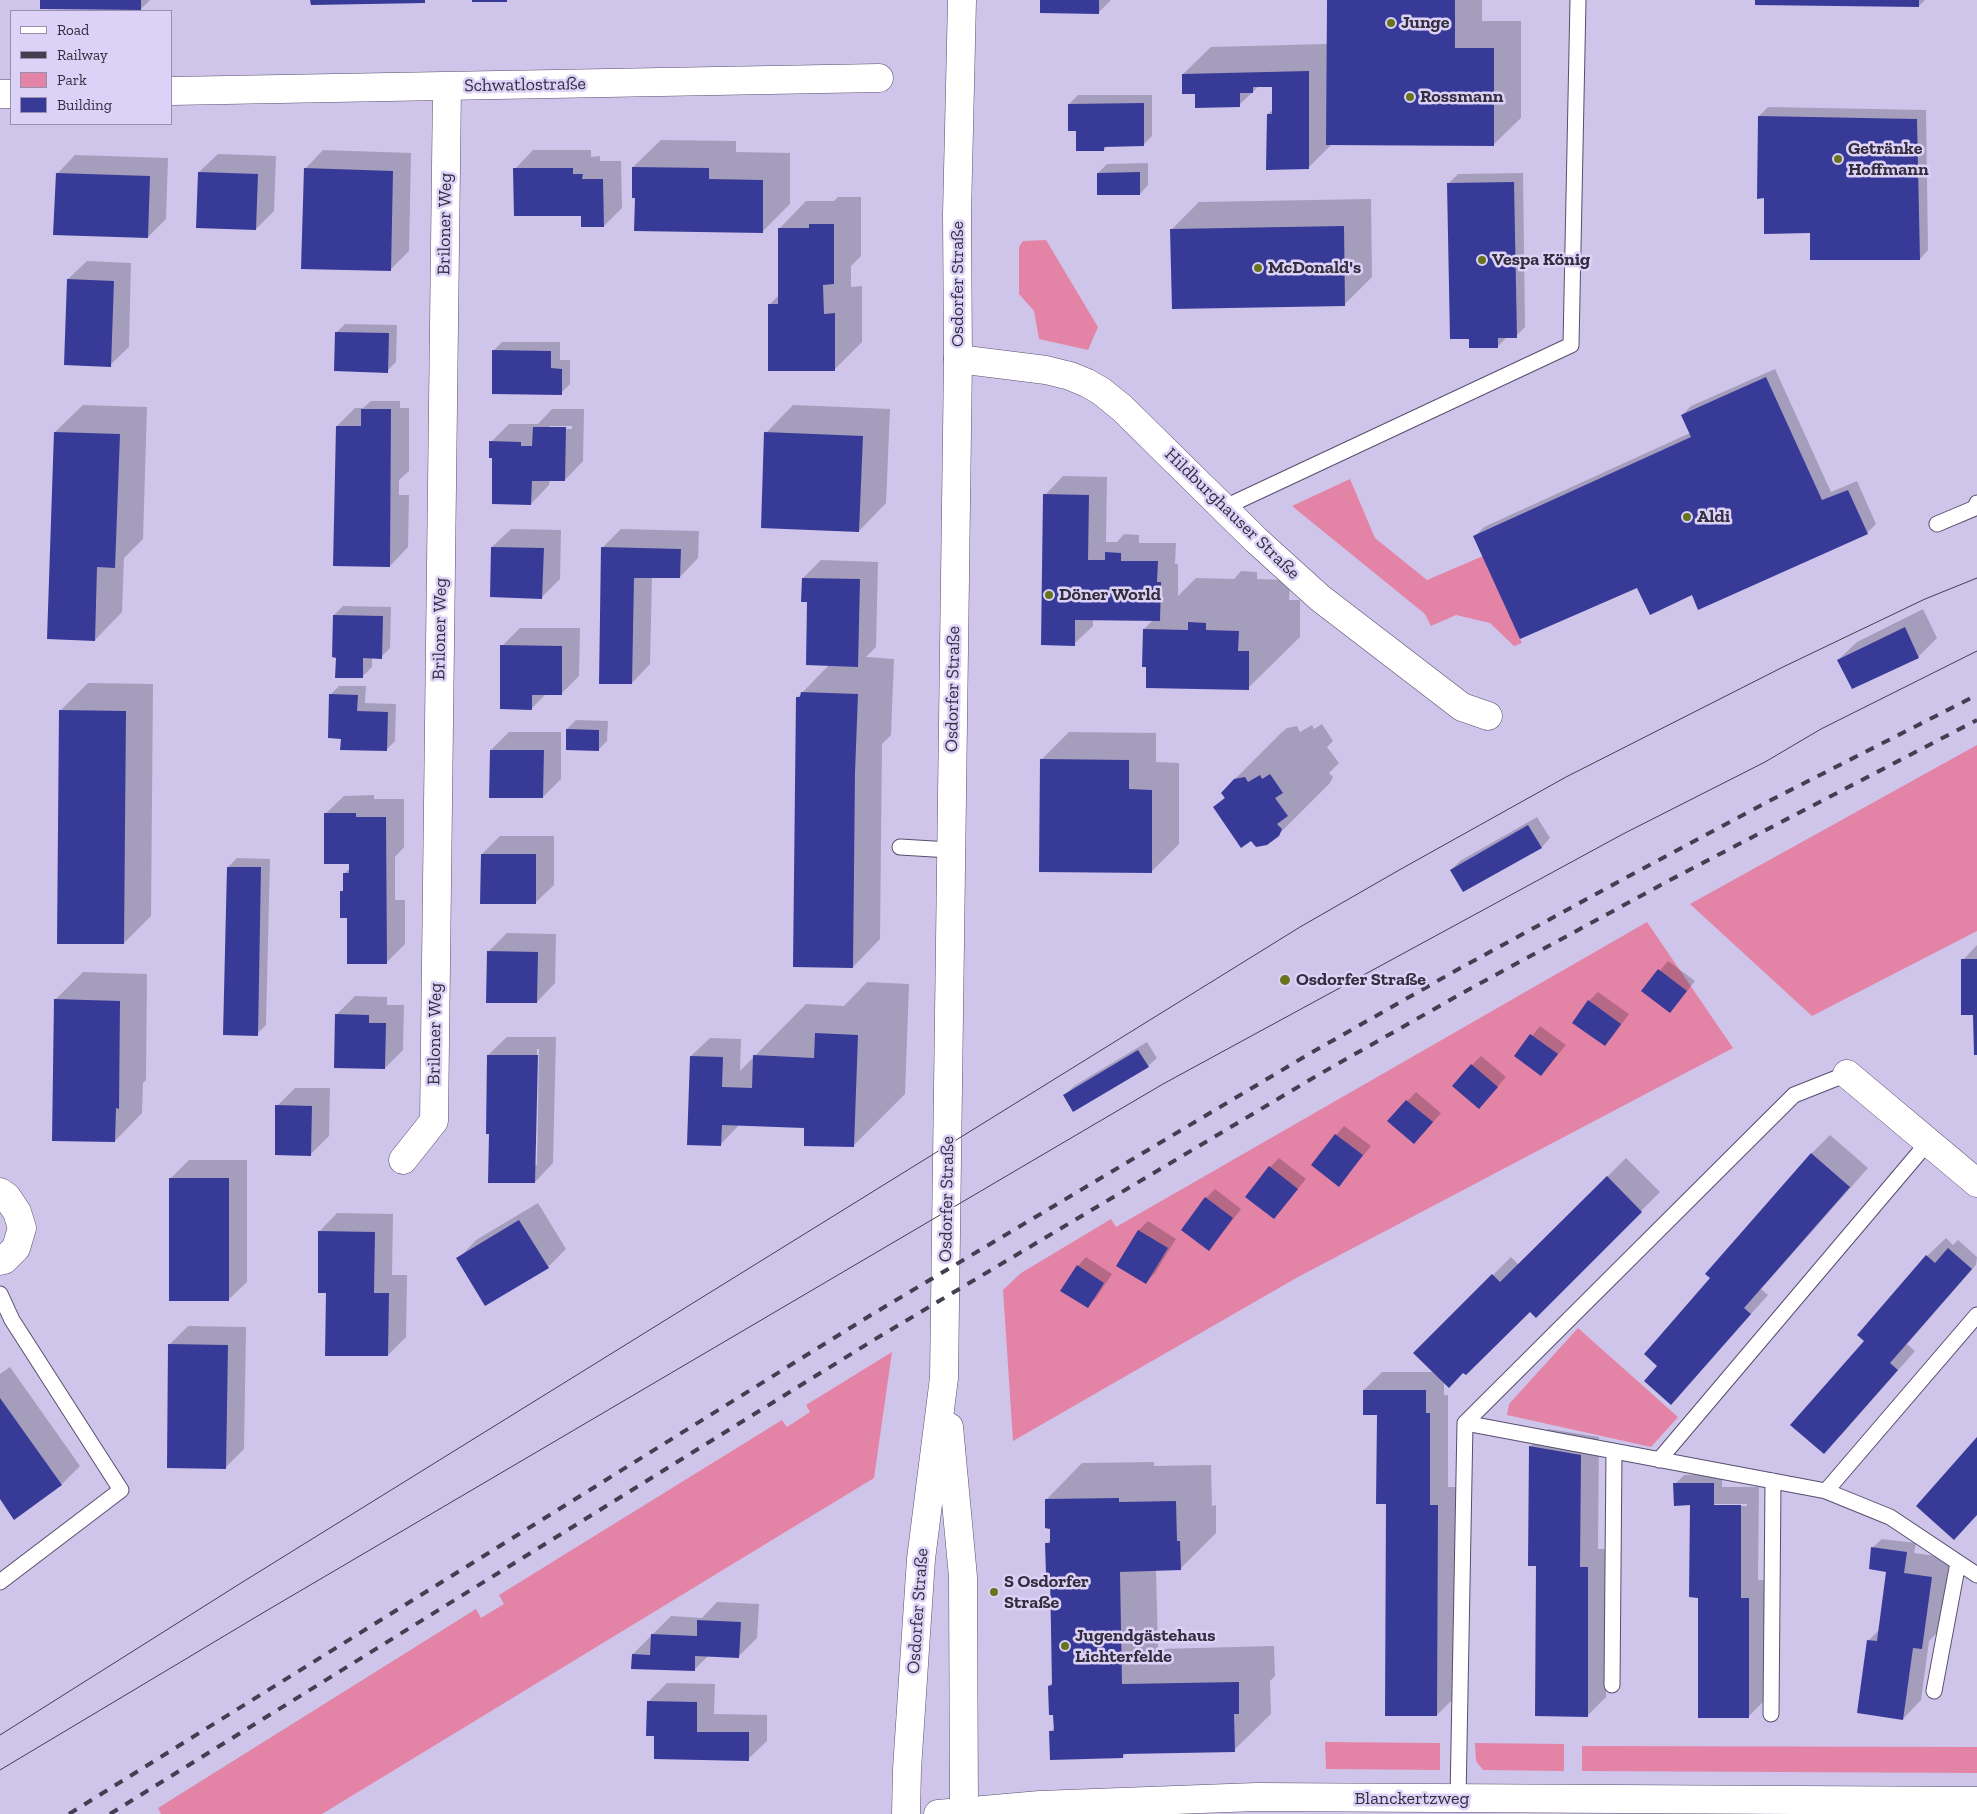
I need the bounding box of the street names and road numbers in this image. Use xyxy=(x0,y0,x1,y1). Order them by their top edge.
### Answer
street label: Schwatlostraße xyxy=(464,73,586,97)
street label: Briloner Weg xyxy=(433,173,457,275)
street label: Osdorfer Straße xyxy=(947,221,969,347)
street label: Hildburghauser Straße xyxy=(1160,444,1304,584)
street label: Briloner Weg xyxy=(428,578,452,680)
street label: Osdorfer Straße xyxy=(941,626,965,752)
street label: Briloner Weg xyxy=(423,983,447,1085)
street label: Osdorfer Straße xyxy=(935,1136,959,1262)
street label: Osdorfer Straße xyxy=(903,1547,933,1675)
street label: Blanckertzweg xyxy=(1355,1788,1469,1810)

